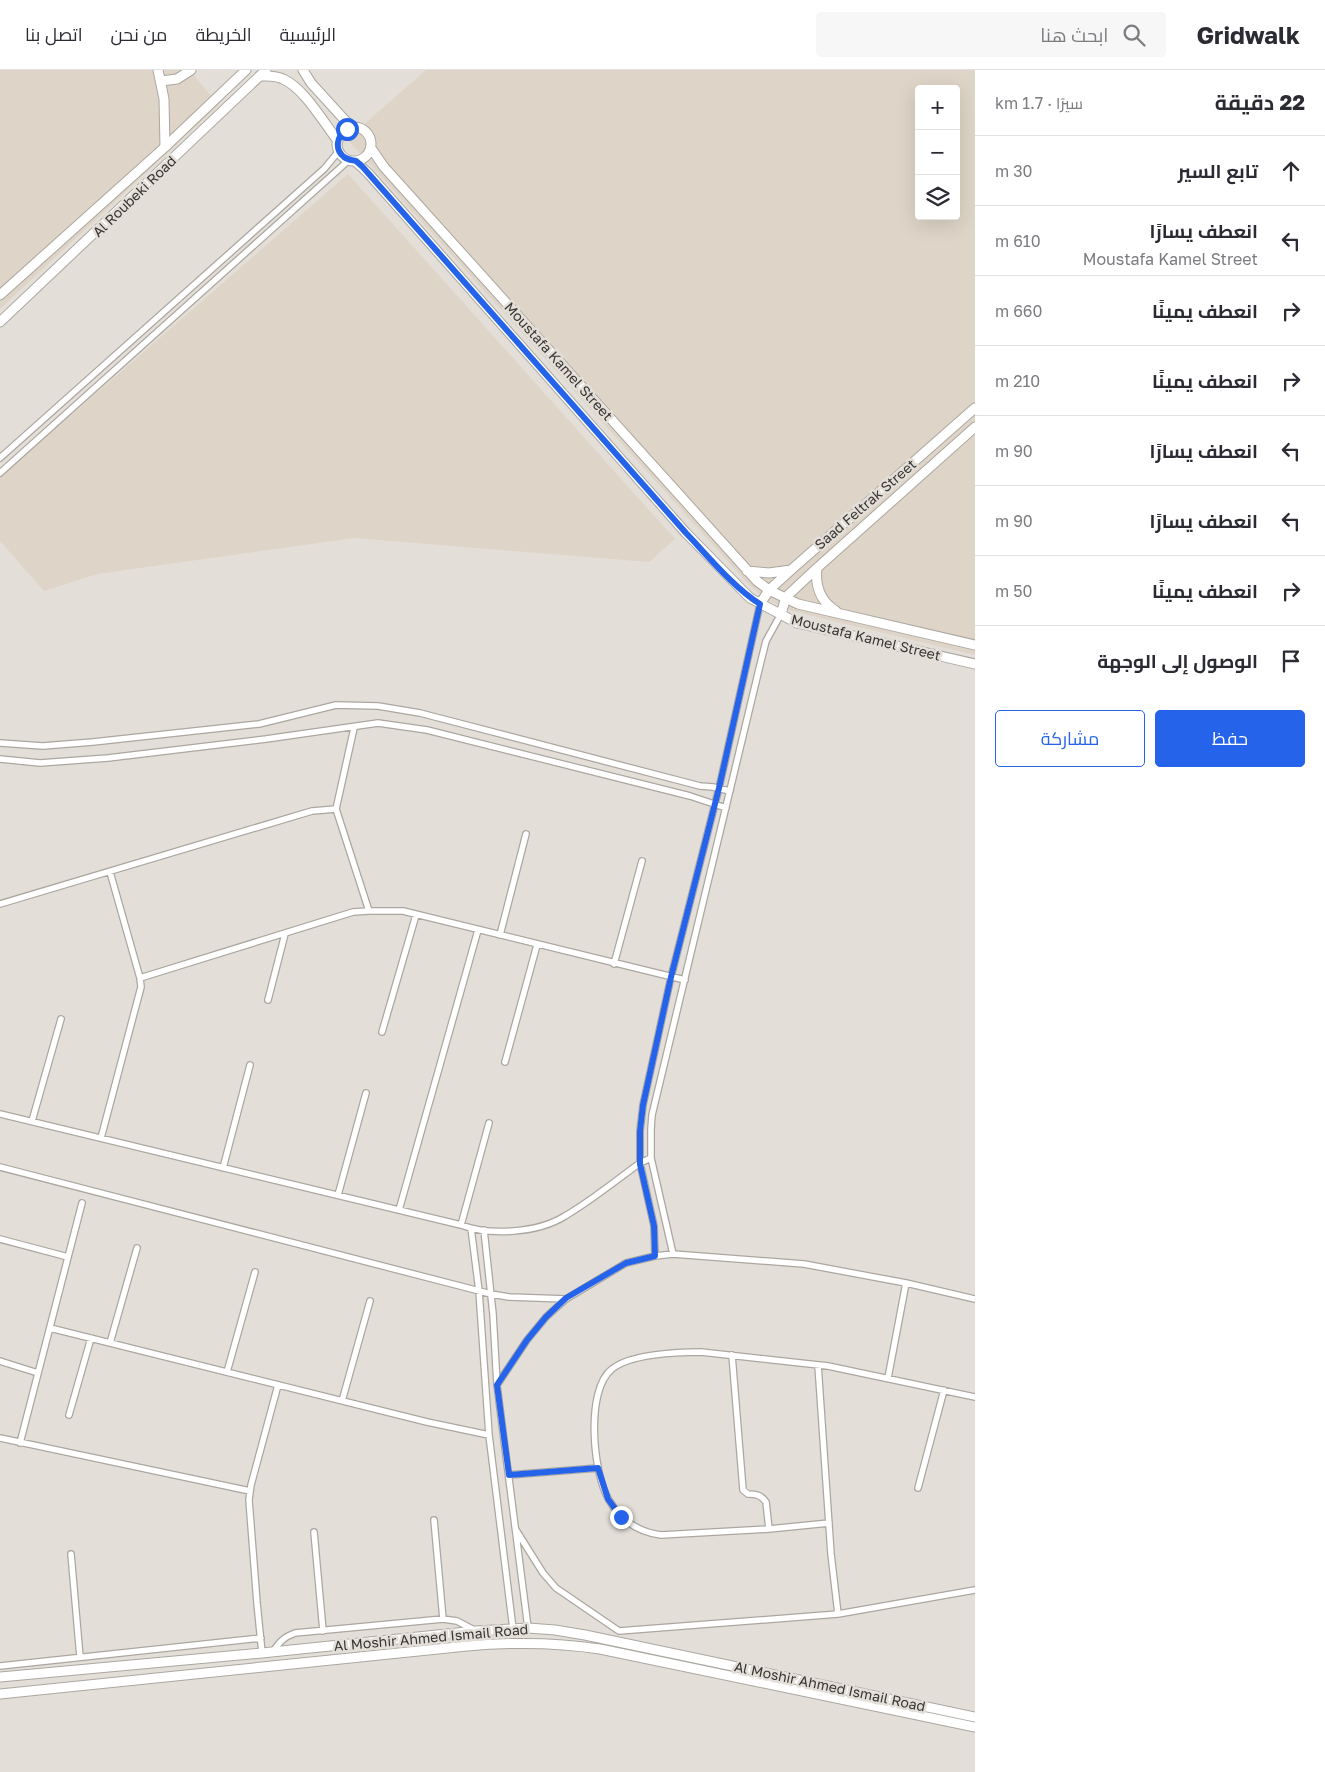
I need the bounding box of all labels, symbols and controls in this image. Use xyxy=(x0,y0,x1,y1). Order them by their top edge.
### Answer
search box xyxy=(816,12,1166,57)
text: Gridwalk xyxy=(1196,20,1300,49)
icon: search xyxy=(1120,21,1148,49)
text: اتصل بنا xyxy=(25,23,83,45)
text: من نحن xyxy=(111,23,167,45)
text: الخريطة xyxy=(195,23,252,45)
text: الرئيسية xyxy=(280,23,336,45)
text: ابحث هنا xyxy=(1040,23,1108,46)
map controls xyxy=(915,85,960,220)
button: + xyxy=(915,85,960,130)
text: 22 دقيقة xyxy=(1215,89,1305,115)
text: سيرًا · 1.7 km xyxy=(995,93,1083,113)
route start xyxy=(336,118,359,141)
button: − xyxy=(915,130,960,175)
street label: Al Roubeki Road xyxy=(89,152,179,240)
icon: ahead xyxy=(1277,157,1305,185)
text: تابع السير xyxy=(1178,159,1258,182)
text: 30 m xyxy=(995,161,1032,181)
button: layers xyxy=(915,175,960,220)
text: انعطف يسارًا xyxy=(1150,219,1258,242)
icon: left xyxy=(1277,227,1305,255)
text: 610 m xyxy=(995,231,1041,251)
text: Moustafa Kamel Street xyxy=(1083,249,1258,269)
icon: right xyxy=(1277,297,1305,325)
street label: Moustafa Kamel Street xyxy=(501,298,617,424)
text: انعطف يمينًا xyxy=(1152,299,1258,322)
text: 660 m xyxy=(995,301,1042,321)
icon: right xyxy=(1277,367,1305,395)
text: انعطف يمينًا xyxy=(1152,369,1258,392)
text: 210 m xyxy=(995,371,1040,391)
icon: left xyxy=(1277,437,1305,465)
text: انعطف يسارًا xyxy=(1150,439,1258,462)
text: 90 m xyxy=(995,441,1033,461)
street label: Saad Feltrak Street xyxy=(811,455,919,553)
icon: left xyxy=(1277,507,1305,535)
text: انعطف يسارًا xyxy=(1150,509,1258,532)
text: 90 m xyxy=(995,511,1033,531)
icon: right xyxy=(1277,577,1305,605)
text: انعطف يمينًا xyxy=(1152,579,1258,602)
text: 50 m xyxy=(995,581,1032,601)
street label: Moustafa Kamel Street xyxy=(789,610,943,664)
icon: arrive xyxy=(1277,647,1305,675)
text: الوصول إلى الوجهة xyxy=(1097,649,1258,672)
button: مشاركة xyxy=(995,710,1145,767)
button: حفظ xyxy=(1155,710,1305,767)
route end xyxy=(610,1506,633,1529)
street label: Al Moshir Ahmed Ismail Road xyxy=(333,1620,529,1654)
street label: Al Moshir Ahmed Ismail Road xyxy=(733,1657,927,1715)

